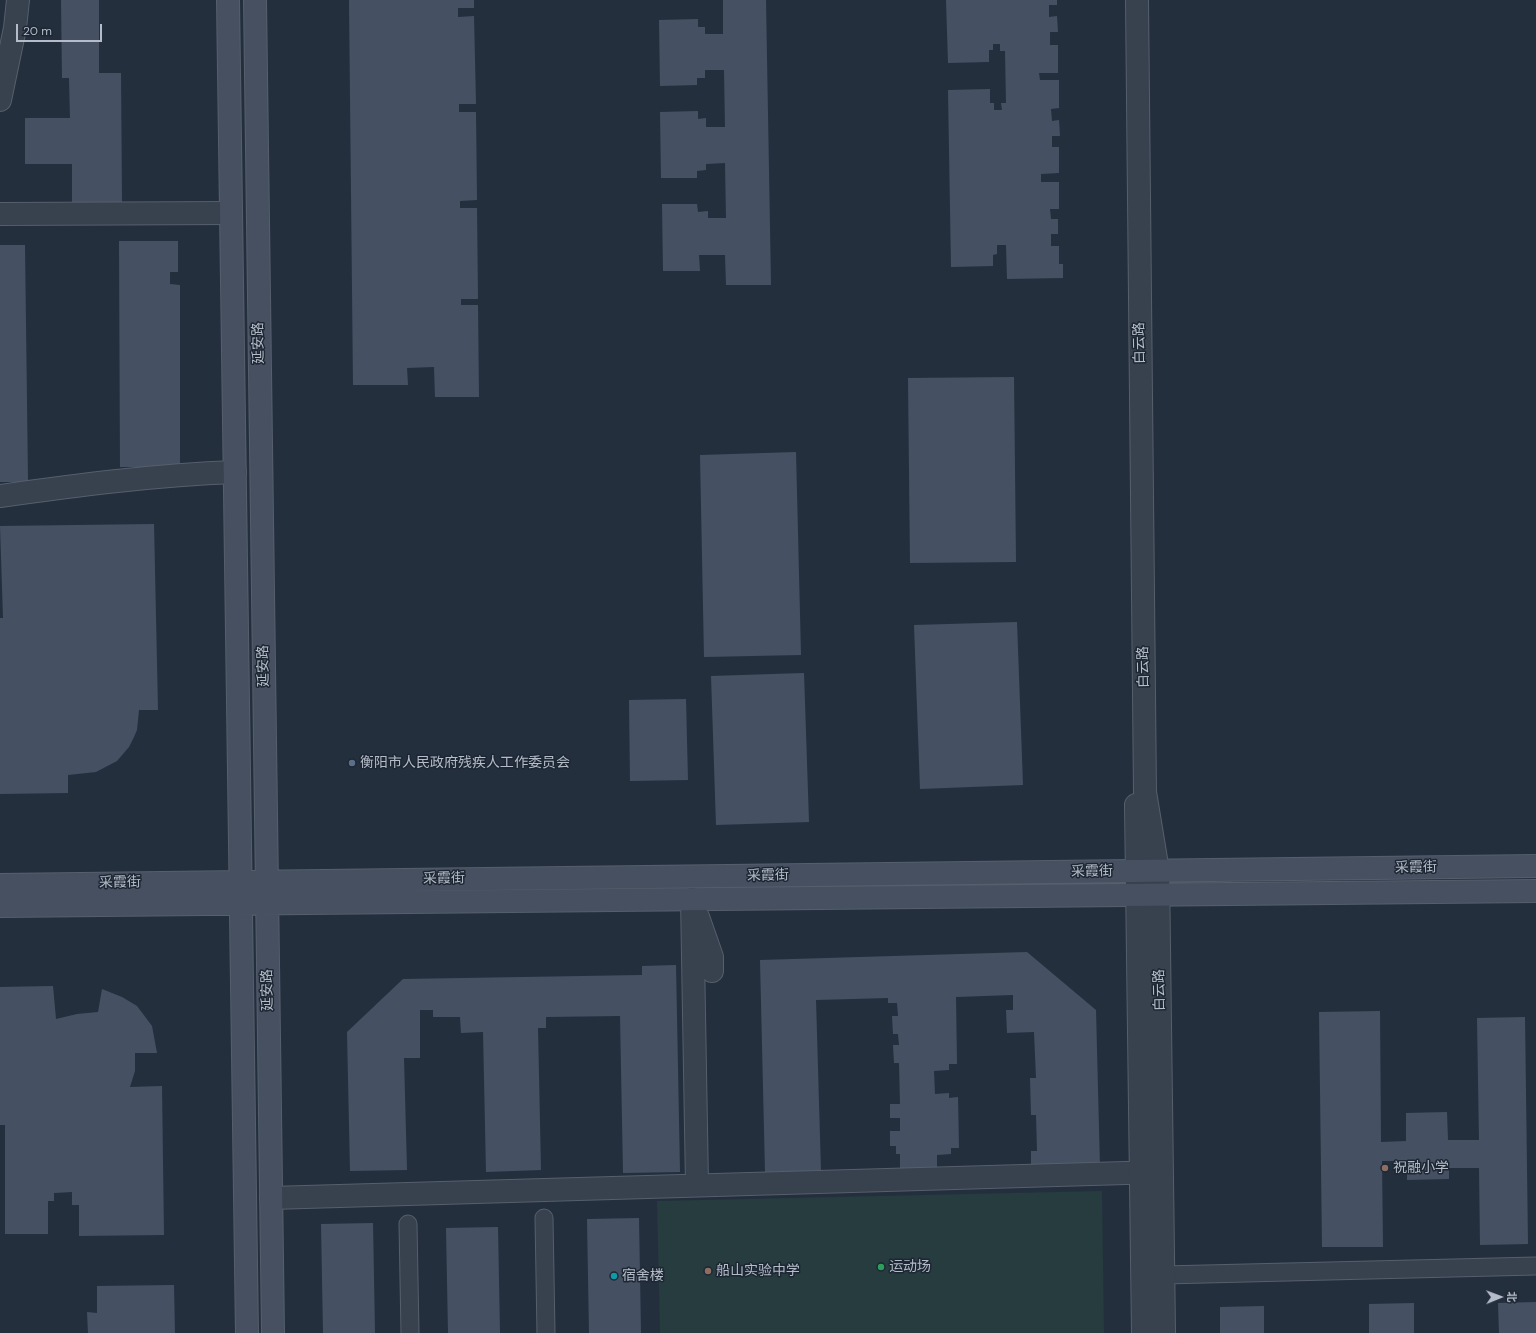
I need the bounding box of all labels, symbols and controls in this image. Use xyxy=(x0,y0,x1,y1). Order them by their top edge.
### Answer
scale bar xyxy=(18,16,104,42)
text: 20 m xyxy=(23,23,52,39)
street label: 延安路 xyxy=(250,322,268,364)
street label: 白云路 xyxy=(1131,322,1149,364)
street label: 延安路 xyxy=(255,645,273,687)
street label: 白云路 xyxy=(1135,646,1153,688)
place label: 衡阳市人民政府残疾人工作委员会 xyxy=(360,755,570,771)
marker: 衡阳市人民政府残疾人工作委员会 xyxy=(347,758,357,768)
street label: 采霞街 xyxy=(1395,859,1437,877)
street label: 采霞街 xyxy=(1071,863,1113,881)
street label: 采霞街 xyxy=(747,867,789,885)
street label: 采霞街 xyxy=(423,870,465,888)
street label: 采霞街 xyxy=(99,874,141,892)
street label: 延安路 xyxy=(259,969,277,1011)
street label: 白云路 xyxy=(1151,969,1169,1011)
place label: 祝融小学 xyxy=(1393,1160,1449,1176)
marker: 祝融小学 xyxy=(1380,1163,1390,1173)
place label: 运动场 xyxy=(889,1259,931,1275)
marker: 运动场 xyxy=(876,1262,886,1272)
place label: 船山实验中学 xyxy=(716,1263,800,1279)
marker: 船山实验中学 xyxy=(703,1266,713,1276)
place label: 宿舍楼 xyxy=(622,1268,664,1284)
marker: 宿舍楼 xyxy=(609,1271,619,1281)
north arrow xyxy=(1480,1277,1520,1317)
text: 北 xyxy=(1505,1291,1519,1302)

